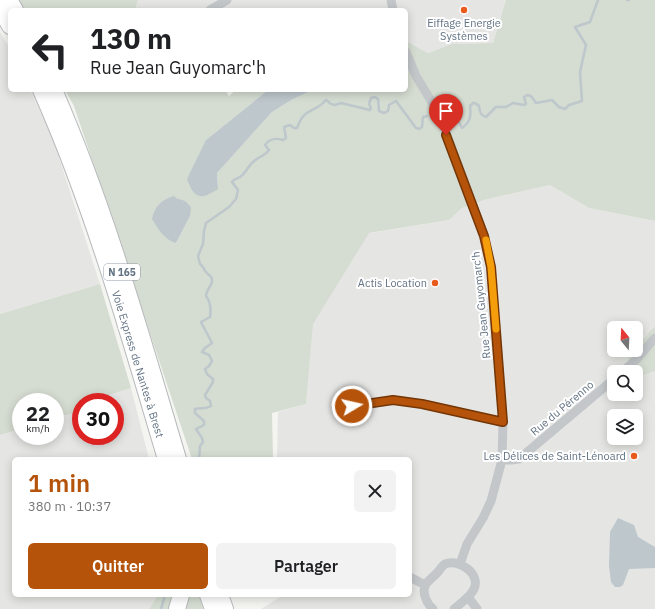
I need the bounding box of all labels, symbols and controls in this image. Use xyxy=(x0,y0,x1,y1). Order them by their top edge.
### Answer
marker: Eiffage Energie Systèmes xyxy=(459,5,469,15)
place label: Eiffage Energie Systèmes xyxy=(427,16,501,43)
text: 130 m xyxy=(90,20,172,57)
icon: left xyxy=(24,24,76,76)
text: Rue Jean Guyomarc'h xyxy=(90,56,266,79)
pin xyxy=(429,94,463,135)
icon: arrive xyxy=(435,100,457,122)
street label: Rue Jean Guyomarc'h xyxy=(468,251,494,359)
road number: N 165 xyxy=(104,264,140,280)
place label: Actis Location xyxy=(358,276,427,290)
marker: Actis Location xyxy=(430,278,440,288)
street label: Voie Express de Nantes à Brest xyxy=(109,289,167,439)
north arrow xyxy=(607,321,643,357)
map controls xyxy=(607,321,643,445)
button: search xyxy=(607,365,643,401)
street label: Rue du Pérenno xyxy=(528,377,596,439)
position arrow xyxy=(331,385,373,427)
speed limit sign: 30 xyxy=(72,393,124,445)
text: 22 xyxy=(26,400,50,427)
button: layers xyxy=(607,409,643,445)
text: km/h xyxy=(26,422,50,435)
place label: Les Délices de Saint-Lénoard xyxy=(484,449,626,463)
marker: Les Délices de Saint-Lénoard xyxy=(629,451,639,461)
text: 1 min xyxy=(28,467,90,499)
button: close xyxy=(354,470,396,512)
text: 380 m · 10:37 xyxy=(28,498,111,515)
button: Quitter xyxy=(28,543,208,589)
button: Partager xyxy=(216,543,396,589)

